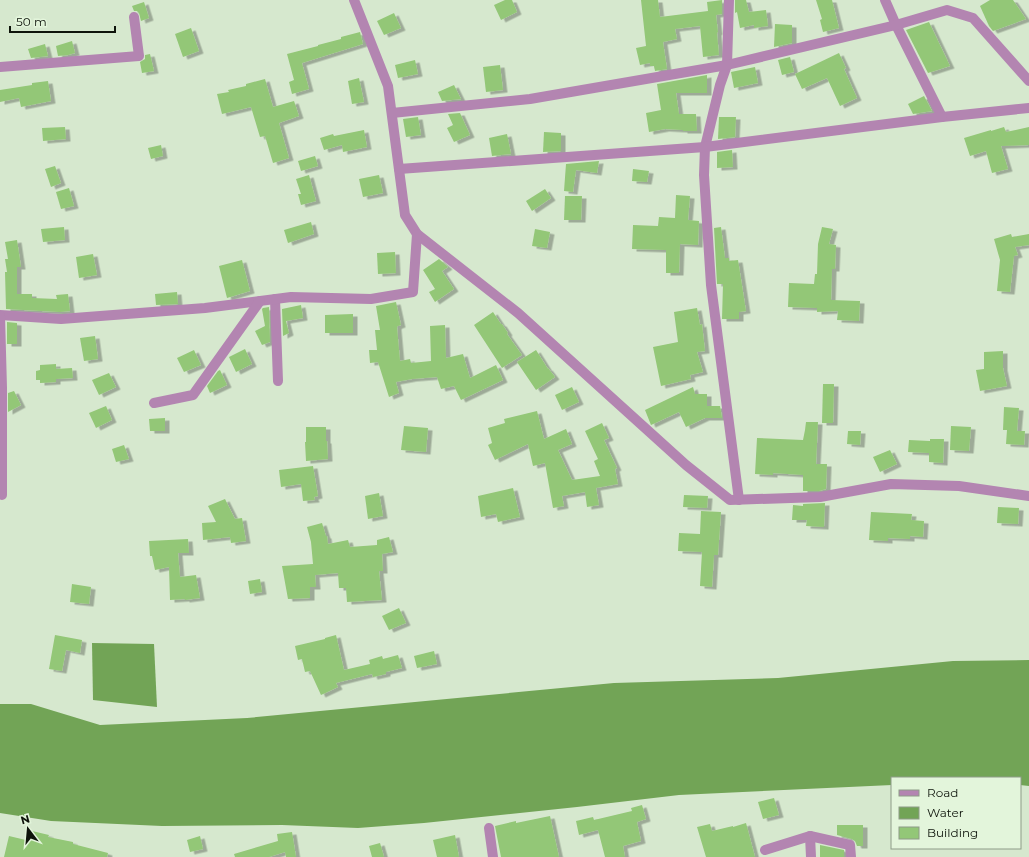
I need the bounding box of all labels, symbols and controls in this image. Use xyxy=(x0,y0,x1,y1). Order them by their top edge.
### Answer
scale bar xyxy=(10,8,115,34)
text: 50 m xyxy=(16,14,47,29)
legend xyxy=(891,777,1021,849)
text: Road xyxy=(927,785,958,800)
text: Water xyxy=(927,805,964,820)
north arrow xyxy=(8,809,48,849)
text: N xyxy=(19,811,31,827)
text: Building xyxy=(927,825,978,840)

